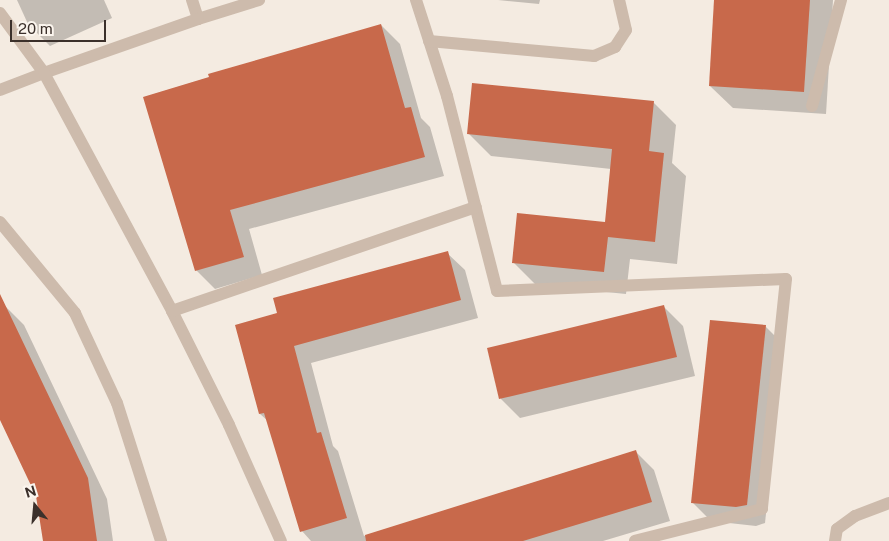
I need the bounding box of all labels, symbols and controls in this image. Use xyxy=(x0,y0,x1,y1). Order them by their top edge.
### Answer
scale bar xyxy=(12,10,109,42)
text: 20 m xyxy=(18,20,53,37)
north arrow xyxy=(10,481,60,531)
text: N xyxy=(23,482,38,501)

